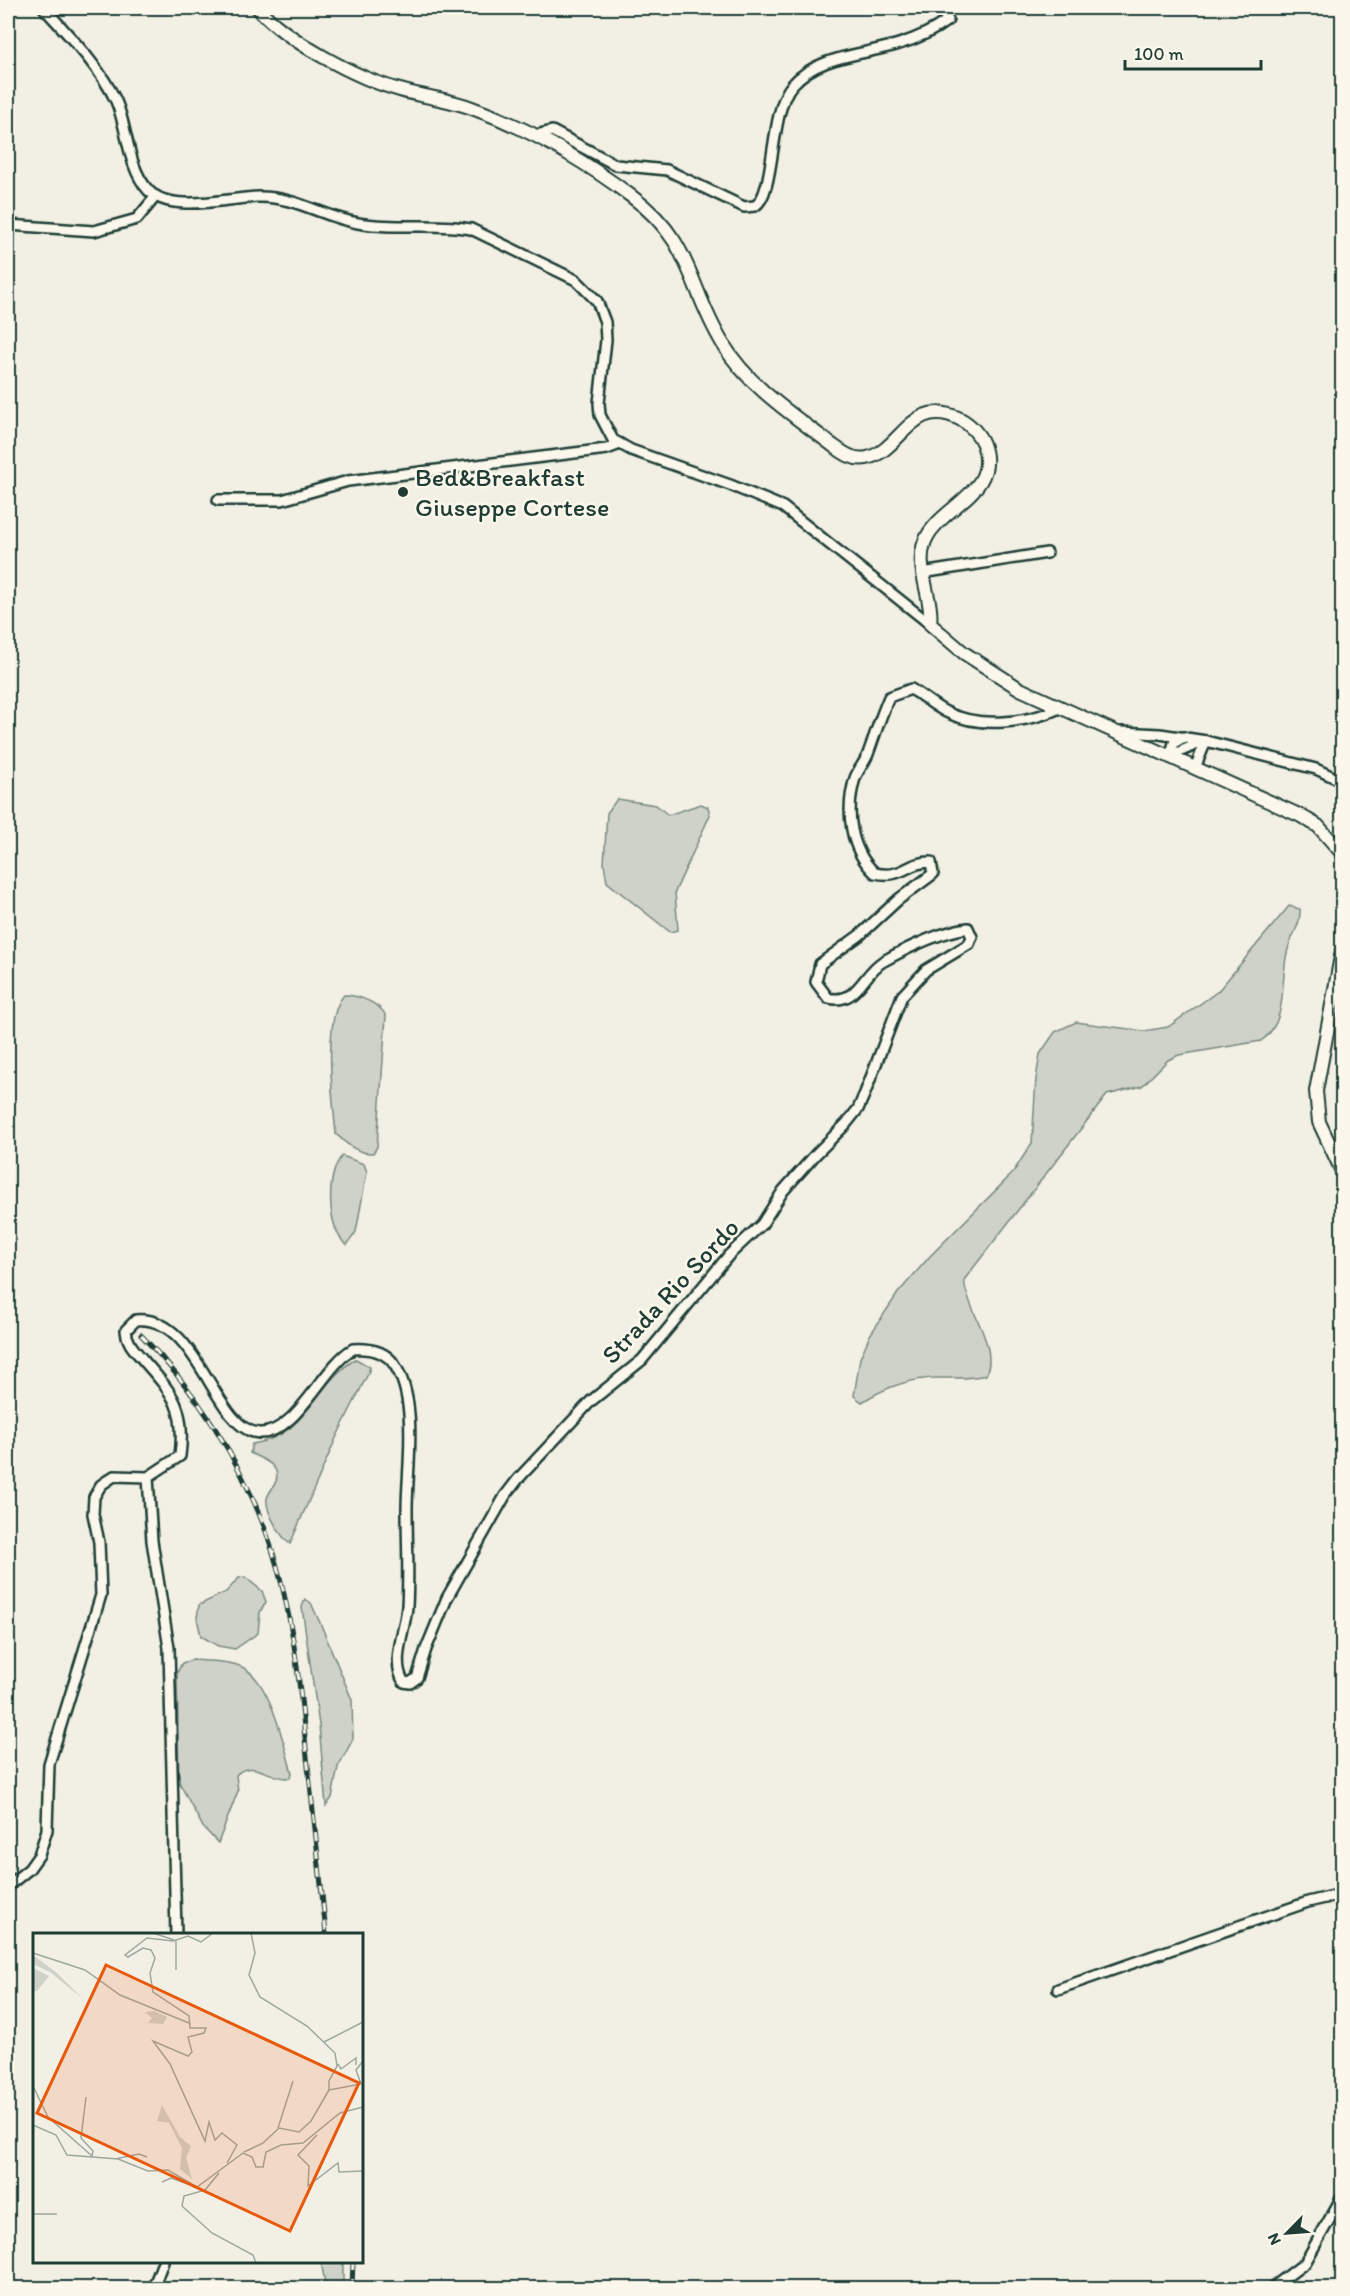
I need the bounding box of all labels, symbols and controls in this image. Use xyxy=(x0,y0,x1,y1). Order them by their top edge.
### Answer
scale bar xyxy=(1125,33,1262,71)
text: 100 m xyxy=(1134,43,1184,65)
place label: Bed&Breakfast Giuseppe Cortese xyxy=(415,461,609,523)
marker: Bed&Breakfast Giuseppe Cortese xyxy=(396,485,410,499)
street label: Strada Rio Sordo xyxy=(594,1212,746,1370)
inset map xyxy=(33,1933,363,2263)
north arrow xyxy=(1257,2203,1317,2263)
text: N xyxy=(1263,2230,1285,2248)

